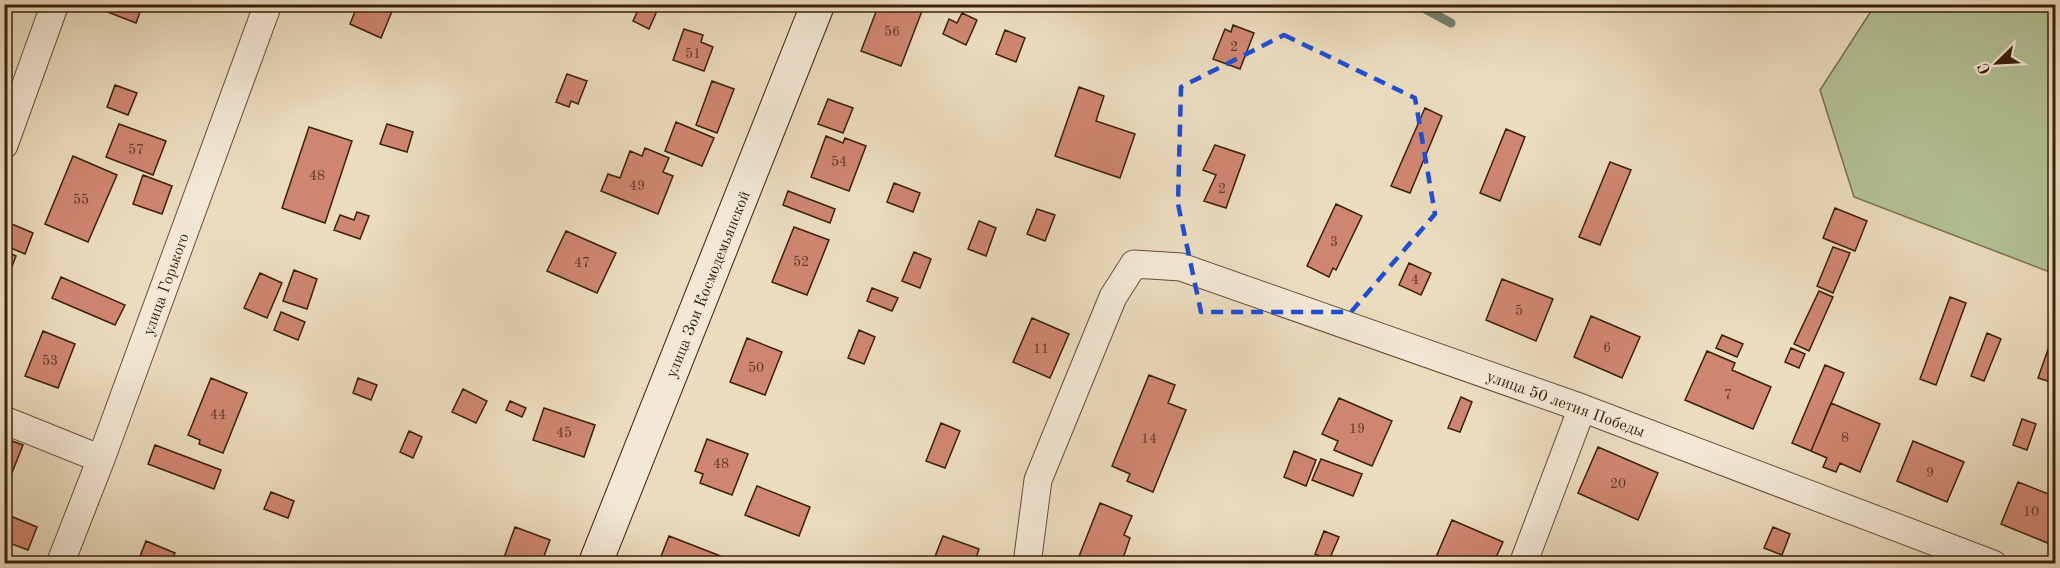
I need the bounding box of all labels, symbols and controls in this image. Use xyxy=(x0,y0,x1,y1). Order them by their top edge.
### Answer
house number: 56 xyxy=(884,25,900,39)
north arrow xyxy=(1967,33,2027,93)
house number: 2 xyxy=(1230,40,1238,54)
house number: 51 xyxy=(685,47,701,61)
text: С xyxy=(1976,60,1995,76)
house number: 57 xyxy=(128,143,144,157)
house number: 54 xyxy=(831,155,847,169)
house number: 48 xyxy=(309,169,325,183)
house number: 49 xyxy=(629,179,645,193)
house number: 2 xyxy=(1218,182,1226,196)
street label: улица Зои Космодемьянской xyxy=(664,189,754,381)
house number: 55 xyxy=(73,193,89,207)
street label: улица Горького xyxy=(141,231,193,338)
house number: 3 xyxy=(1330,235,1338,249)
house number: 52 xyxy=(793,255,809,269)
house number: 47 xyxy=(574,256,590,270)
house number: 4 xyxy=(1411,273,1419,287)
house number: 5 xyxy=(1515,304,1523,318)
house number: 6 xyxy=(1603,341,1611,355)
house number: 11 xyxy=(1033,342,1049,356)
house number: 53 xyxy=(42,354,58,368)
house number: 50 xyxy=(748,361,764,375)
street label: улица 50 летия Победы xyxy=(1484,369,1647,441)
house number: 7 xyxy=(1724,388,1732,402)
house number: 44 xyxy=(210,408,226,422)
house number: 19 xyxy=(1349,422,1365,436)
house number: 45 xyxy=(556,426,572,440)
house number: 8 xyxy=(1841,431,1849,445)
house number: 14 xyxy=(1141,432,1157,446)
house number: 48 xyxy=(713,457,729,471)
house number: 9 xyxy=(1926,466,1934,480)
house number: 20 xyxy=(1610,477,1626,491)
house number: 10 xyxy=(2023,505,2039,519)

